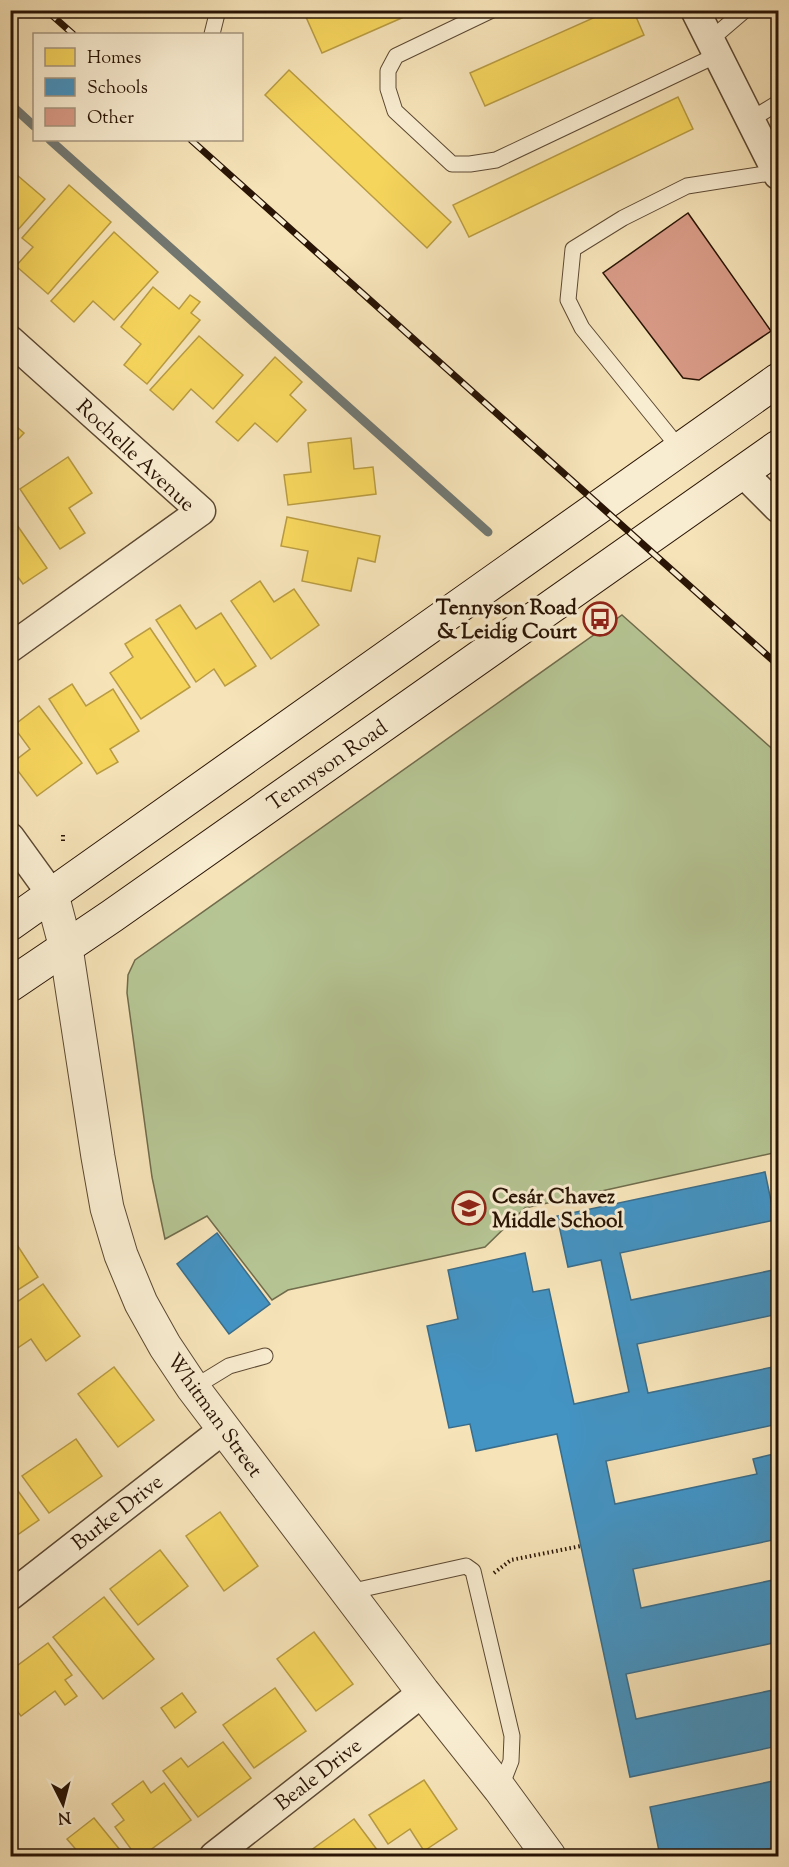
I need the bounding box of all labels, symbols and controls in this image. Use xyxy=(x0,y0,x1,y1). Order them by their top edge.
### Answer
legend xyxy=(33,33,243,141)
text: Homes xyxy=(87,46,141,72)
text: Schools xyxy=(87,76,148,102)
text: Other xyxy=(87,106,134,132)
street label: Rochelle Avenue xyxy=(68,393,201,520)
place label: Tennyson Road & Leidig Court xyxy=(436,594,578,648)
bus stop icon: Tennyson Road & Leidig Court xyxy=(582,601,618,637)
street label: Tennyson Road xyxy=(262,714,395,819)
place label: Cesár Chavez Middle School xyxy=(492,1183,623,1237)
school or university icon: Cesár Chavez Middle School xyxy=(451,1190,487,1226)
street label: Whitman Street xyxy=(158,1348,269,1484)
street label: Burke Drive xyxy=(66,1468,170,1559)
street label: Beale Drive xyxy=(269,1732,369,1819)
north arrow xyxy=(33,1774,93,1834)
text: N xyxy=(57,1804,72,1829)

